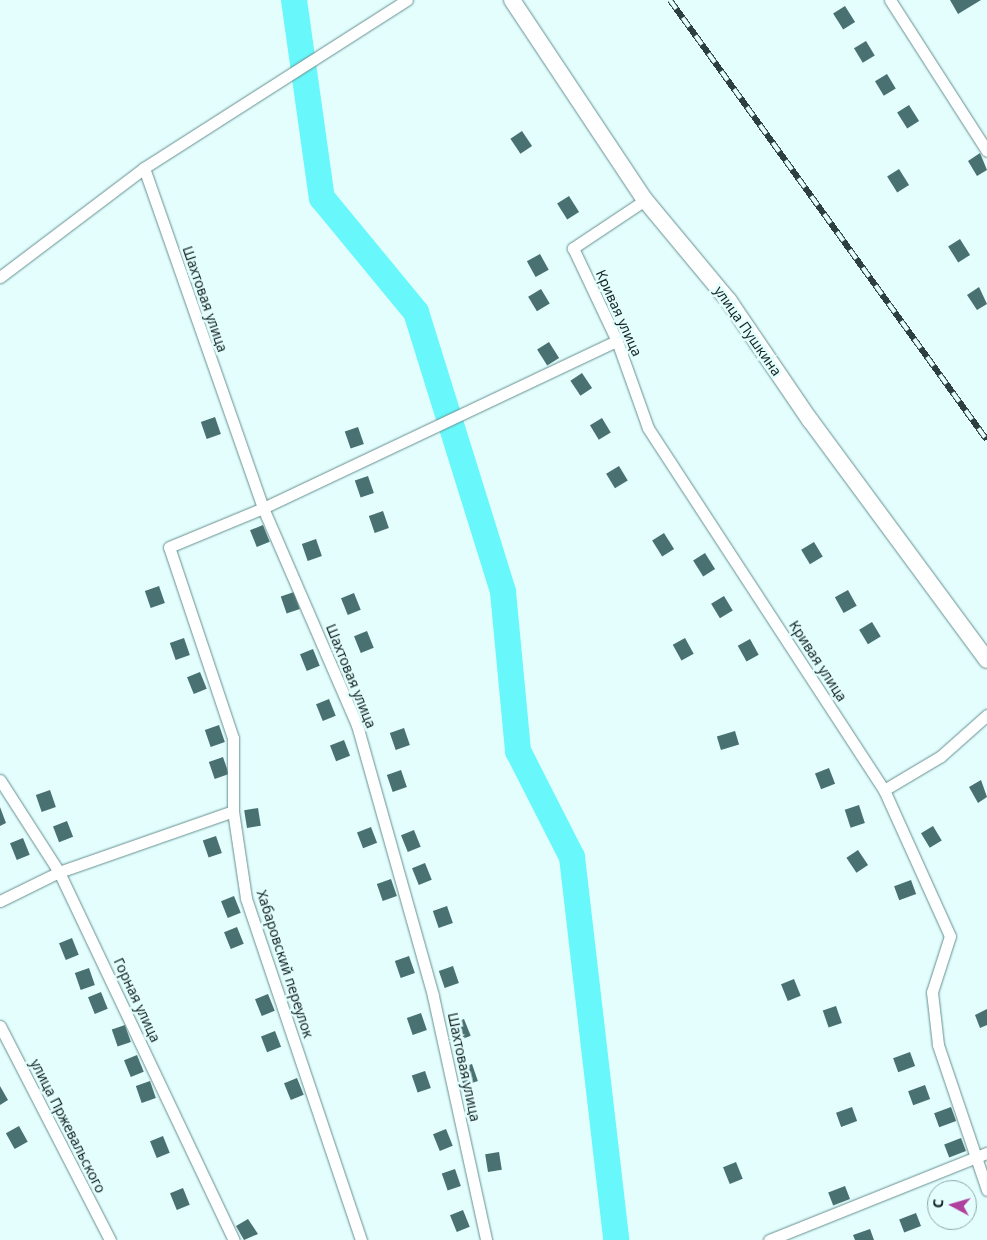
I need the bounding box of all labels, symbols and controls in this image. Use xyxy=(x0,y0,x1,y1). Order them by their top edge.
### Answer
street label: Шахтовая улица xyxy=(179,244,231,354)
street label: Кривая улица xyxy=(592,267,646,359)
street label: улица Пушкина xyxy=(711,283,785,379)
street label: Кривая улица xyxy=(786,617,850,705)
street label: Шахтовая улица xyxy=(322,621,380,731)
street label: Хабаровский переулок xyxy=(253,888,317,1040)
street label: Горная улица xyxy=(110,955,164,1045)
street label: Шахтовая улица xyxy=(444,1011,484,1123)
street label: улица Пржевальского xyxy=(27,1056,109,1196)
north arrow xyxy=(927,1180,977,1230)
text: С xyxy=(928,1198,947,1209)

